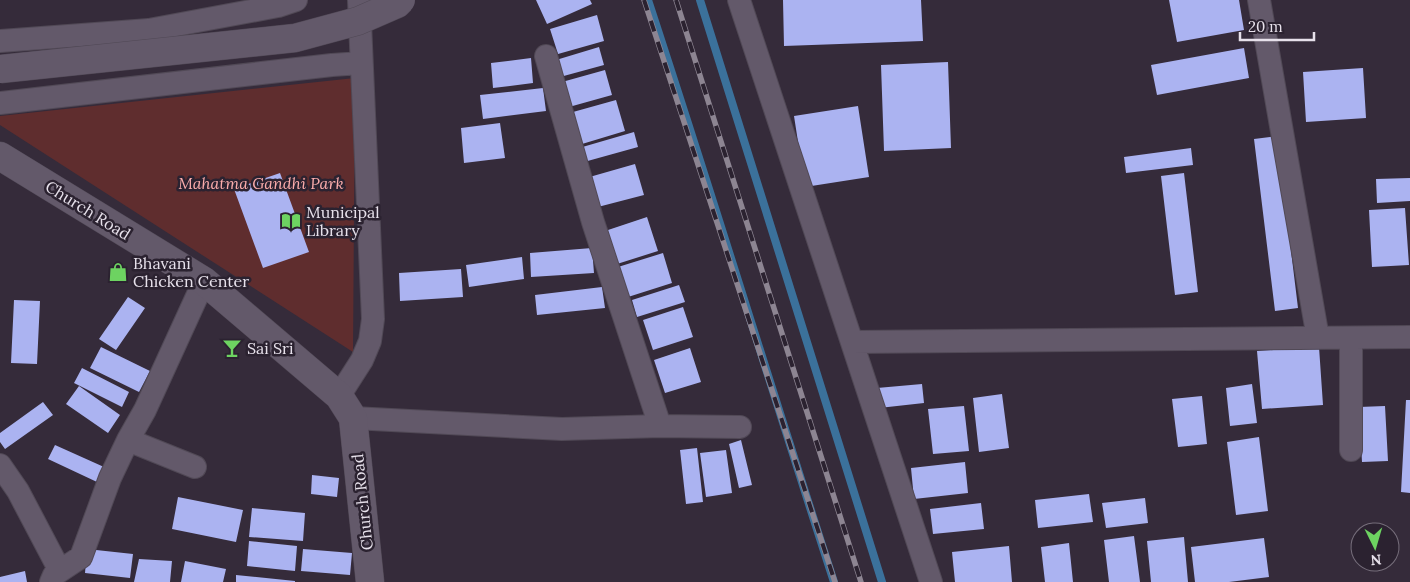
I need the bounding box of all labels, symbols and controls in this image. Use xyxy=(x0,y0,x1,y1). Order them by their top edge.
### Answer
scale bar xyxy=(1240,10,1314,42)
text: 20 m xyxy=(1248,17,1283,36)
park label: Mahatma Gandhi Park xyxy=(178,173,344,193)
street label: Church Road xyxy=(42,176,135,244)
place label: Municipal Library xyxy=(306,202,380,240)
library icon: Municipal Library xyxy=(280,210,302,232)
place label: Bhavani Chicken Center xyxy=(133,253,249,291)
shop icon: Bhavani Chicken Center xyxy=(107,261,129,283)
bar icon: Sai Sri xyxy=(221,337,243,359)
place label: Sai Sri xyxy=(247,338,293,358)
street label: Church Road xyxy=(347,453,377,551)
north arrow xyxy=(1350,522,1400,572)
text: N xyxy=(1370,551,1382,569)

